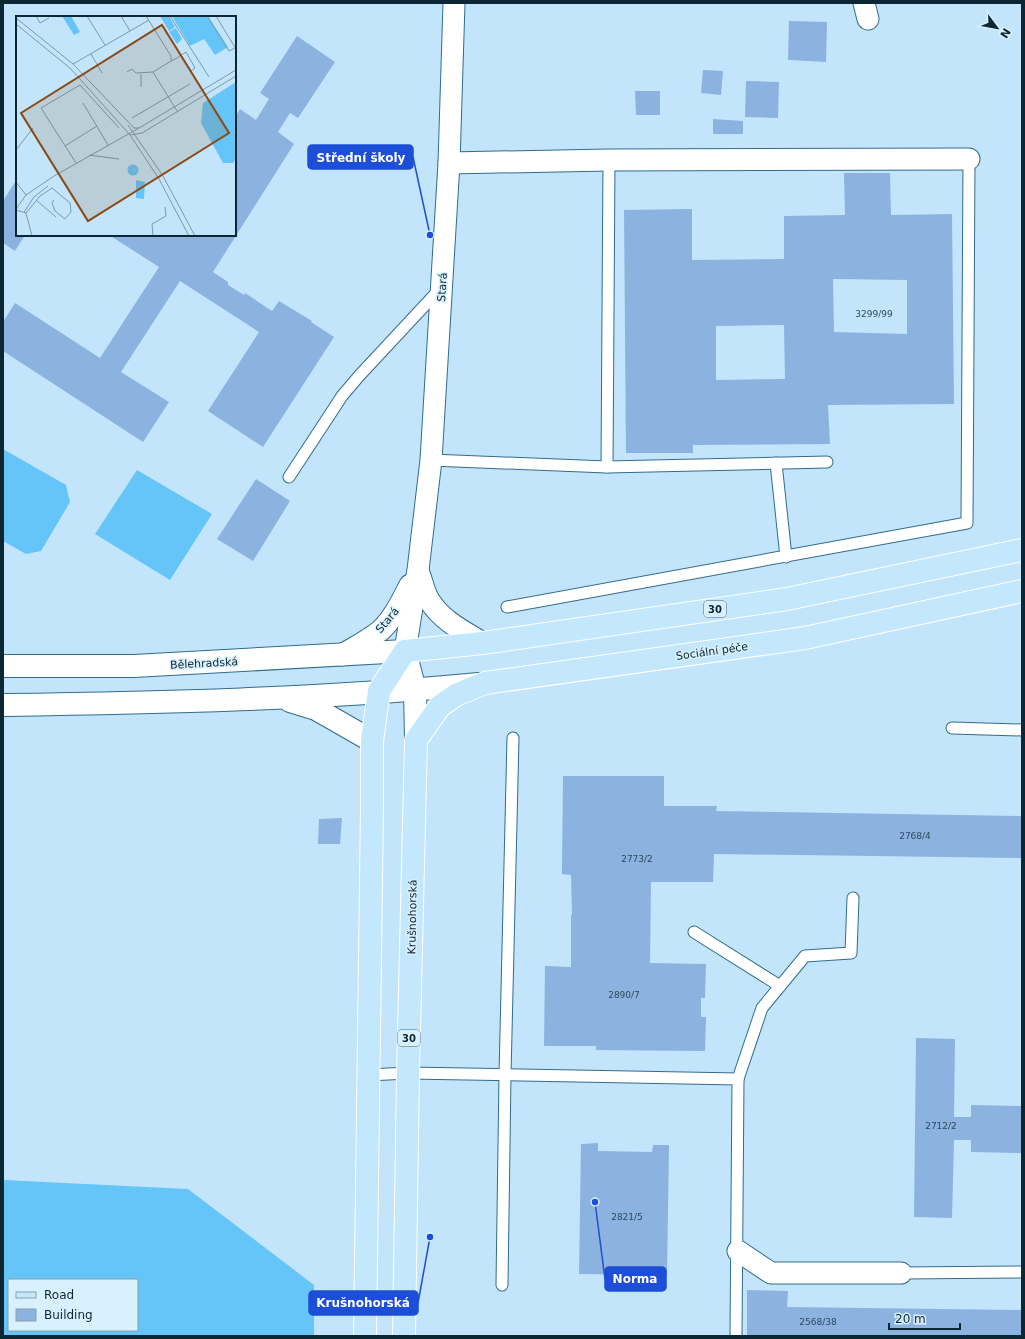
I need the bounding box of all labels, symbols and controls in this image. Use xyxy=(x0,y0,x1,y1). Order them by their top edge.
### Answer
north arrow xyxy=(977,8,1017,48)
inset map xyxy=(16,16,236,236)
text: N xyxy=(997,26,1013,40)
callout: Střední školy xyxy=(308,145,413,169)
text: Střední školy xyxy=(317,151,406,165)
street label: Stará xyxy=(435,272,450,302)
house number: 3299/99 xyxy=(855,309,893,319)
road number: 30 xyxy=(704,601,726,617)
street label: Stará xyxy=(373,605,402,636)
street label: Sociální péče xyxy=(675,640,749,663)
street label: Bělehradská xyxy=(170,655,238,672)
house number: 2768/4 xyxy=(899,831,931,841)
house number: 2773/2 xyxy=(621,854,653,864)
street label: Krušnohorská xyxy=(405,879,420,955)
house number: 2890/7 xyxy=(608,990,640,1000)
road number: 30 xyxy=(398,1030,420,1046)
house number: 2712/2 xyxy=(925,1121,957,1131)
house number: 2821/5 xyxy=(611,1212,643,1222)
callout: Norma xyxy=(605,1267,666,1291)
text: Norma xyxy=(613,1272,657,1286)
legend xyxy=(8,1279,138,1331)
text: Road xyxy=(44,1288,74,1302)
callout: Krušnohorská xyxy=(309,1291,418,1315)
text: Krušnohorská xyxy=(316,1296,410,1310)
scale bar xyxy=(889,1305,960,1331)
text: Building xyxy=(44,1308,93,1322)
text: 20 m xyxy=(895,1312,926,1326)
house number: 2568/38 xyxy=(799,1317,837,1327)

